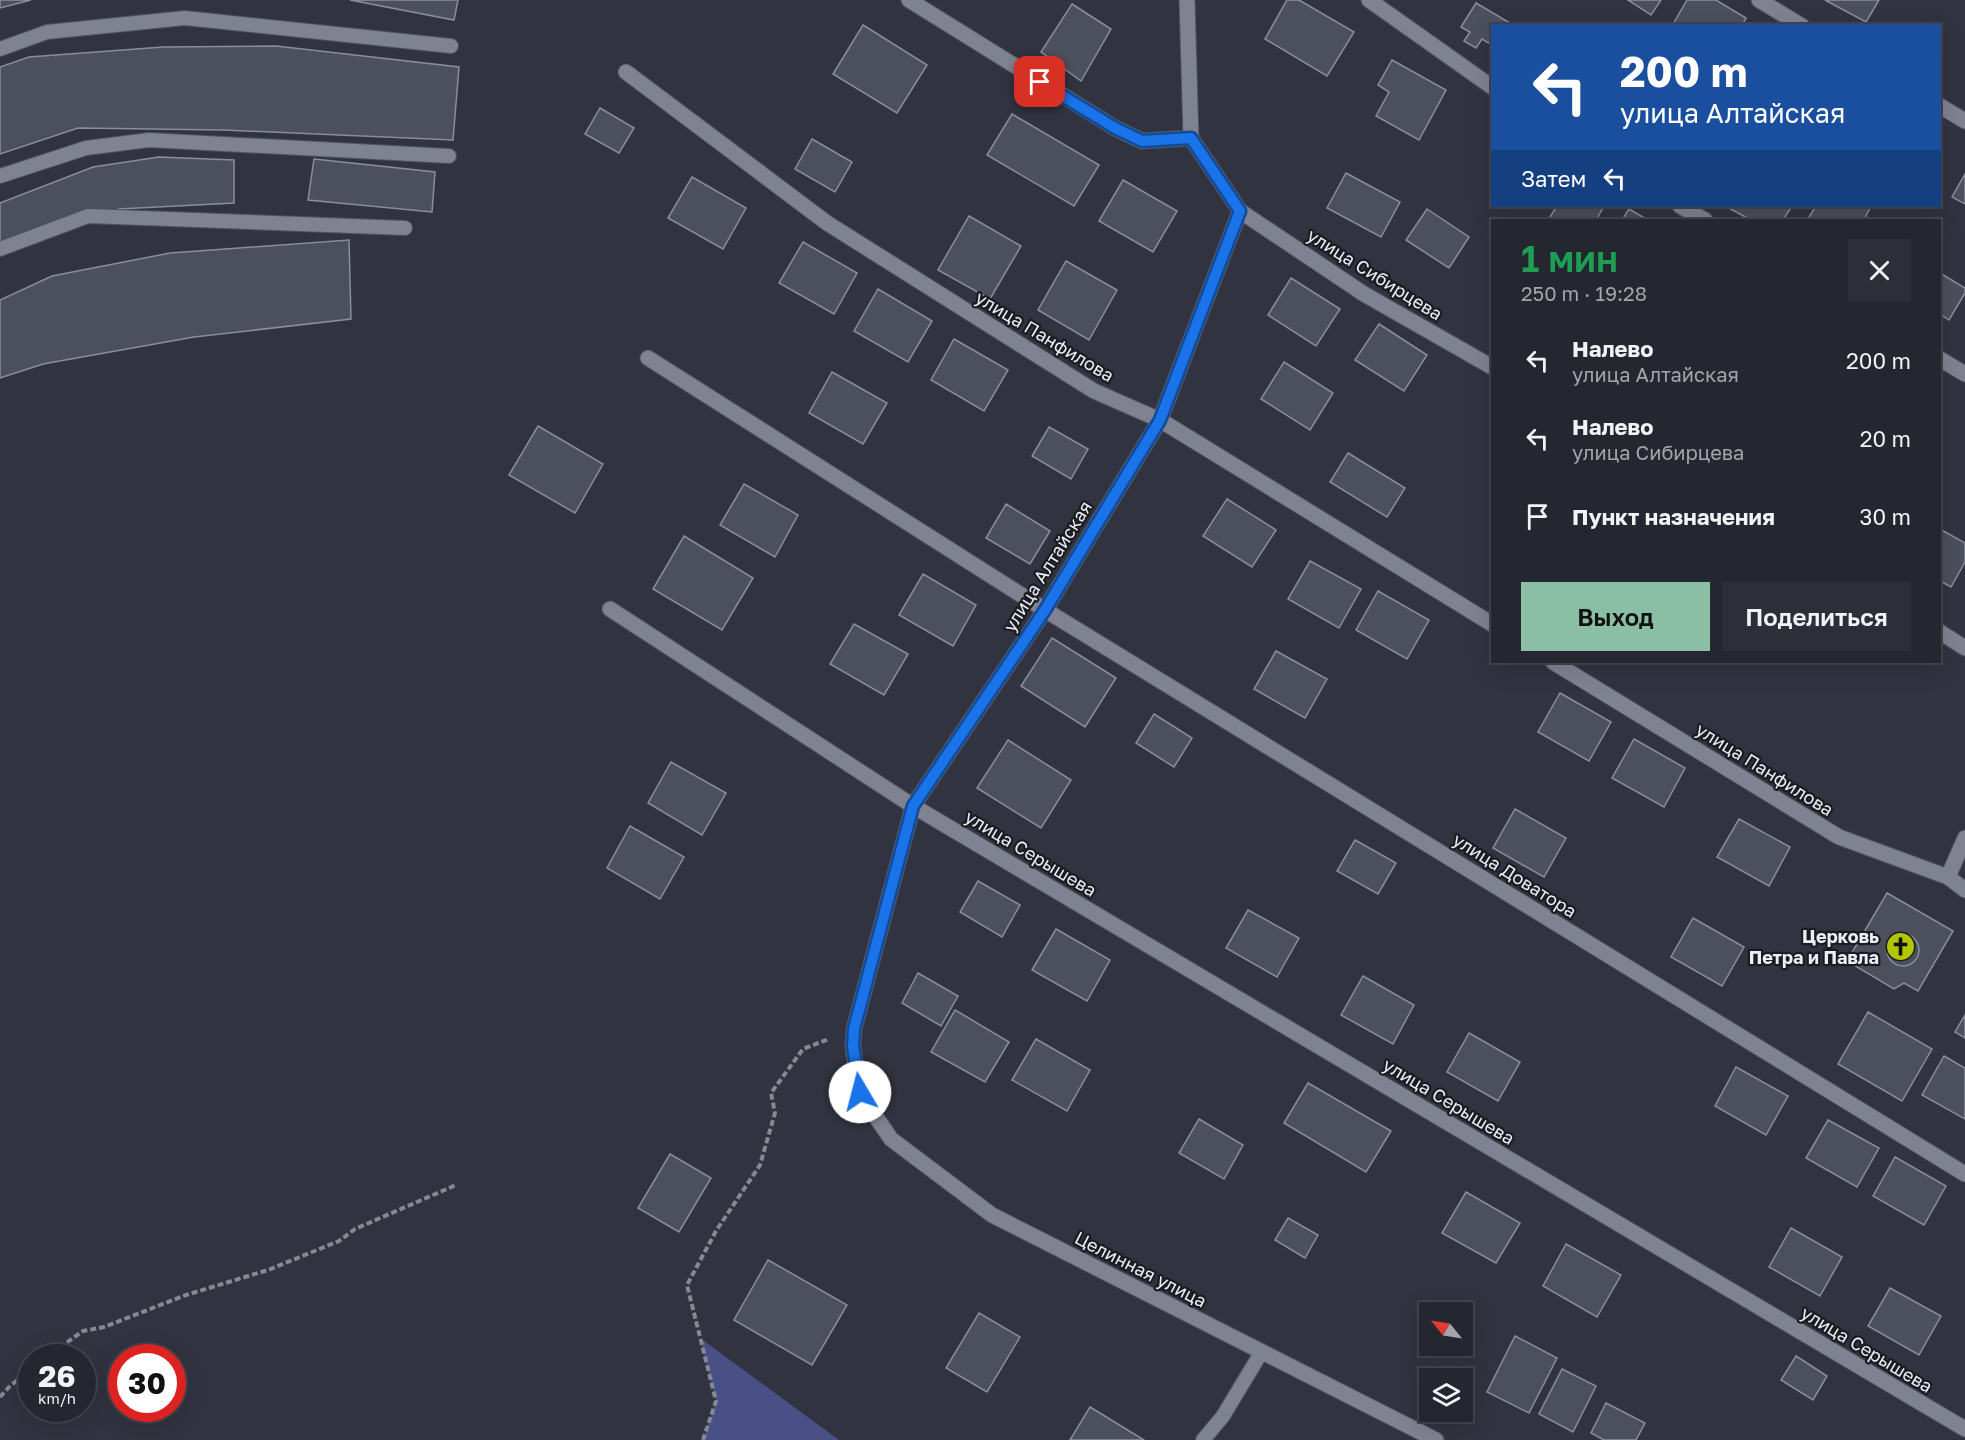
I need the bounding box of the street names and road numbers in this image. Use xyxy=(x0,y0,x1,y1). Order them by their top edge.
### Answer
street label: улица Сибирцева xyxy=(1303,224,1447,324)
street label: улица Панфилова xyxy=(972,286,1118,386)
street label: улица Алтайская xyxy=(998,496,1096,636)
street label: улица Панфилова xyxy=(1692,718,1838,820)
street label: улица Серышева xyxy=(961,805,1101,901)
street label: улица Доватора xyxy=(1449,828,1581,922)
street label: улица Серышева xyxy=(1379,1053,1519,1149)
street label: Целинная улица xyxy=(1071,1226,1211,1312)
street label: улица Серышева xyxy=(1797,1301,1937,1397)

